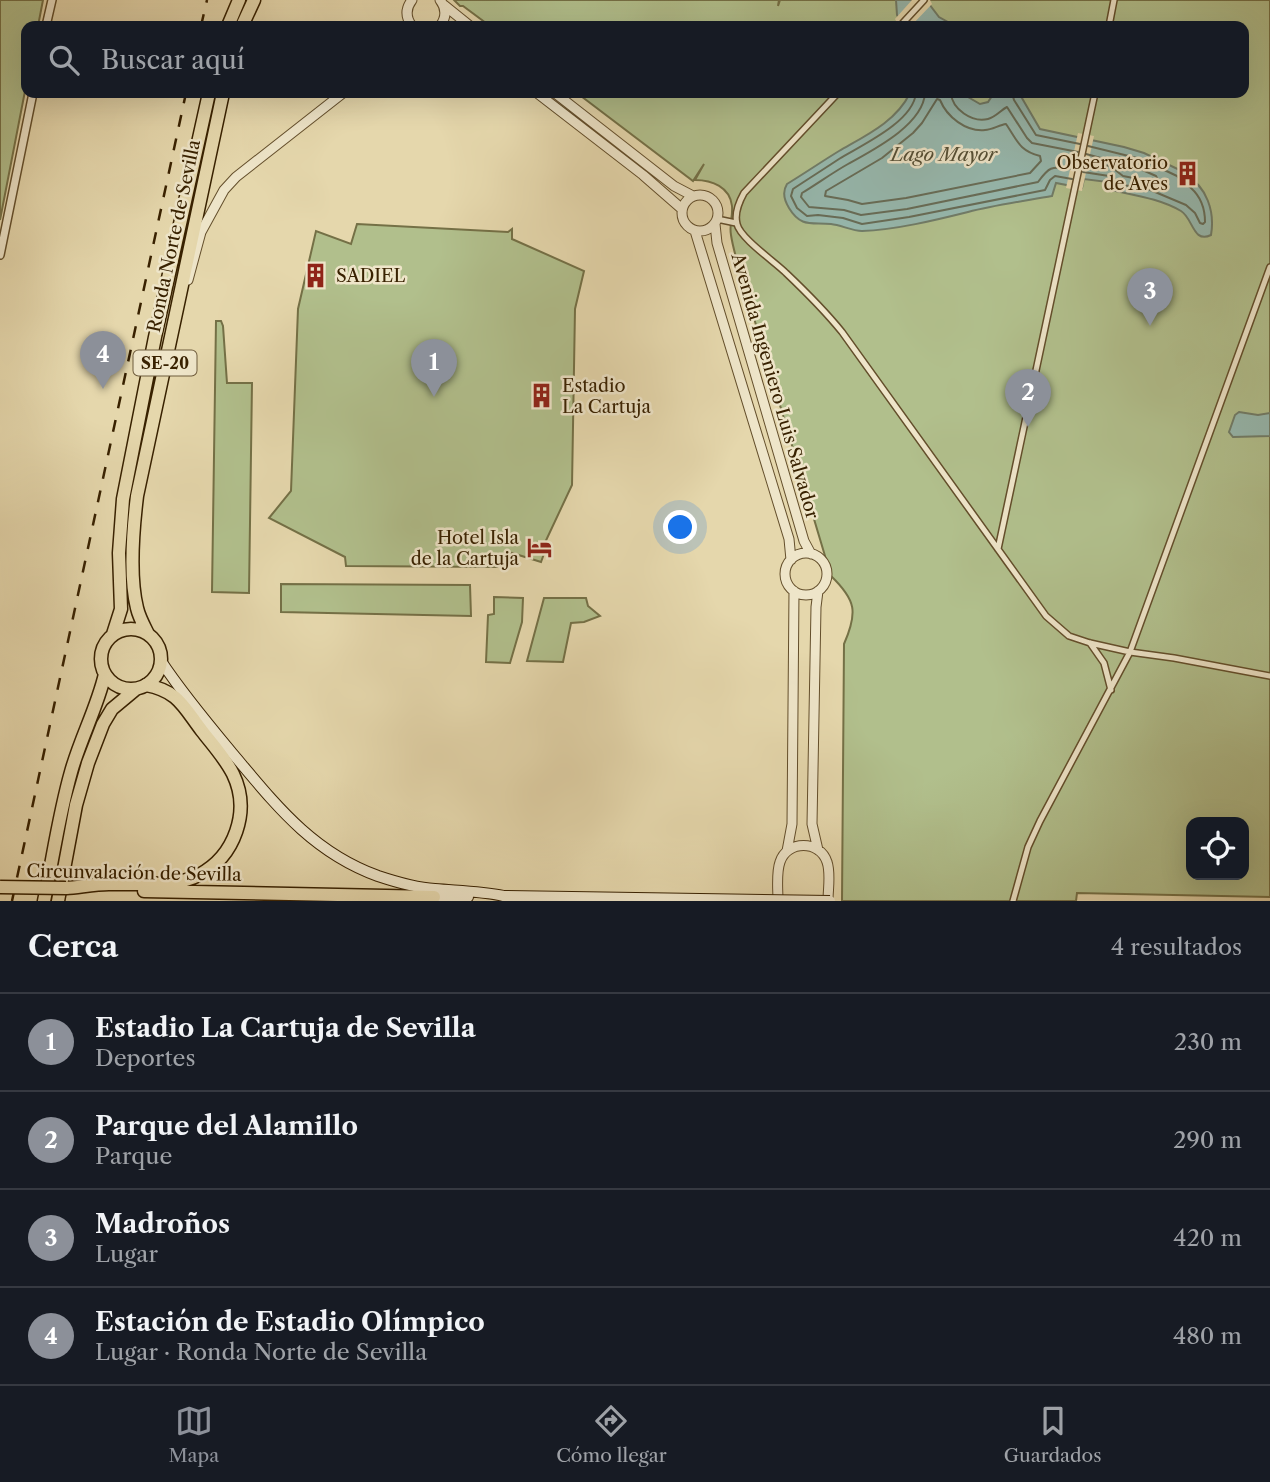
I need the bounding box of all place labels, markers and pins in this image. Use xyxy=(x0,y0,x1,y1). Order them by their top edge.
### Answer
place label: Observatorio de Aves xyxy=(1056,152,1168,195)
building icon: Observatorio de Aves xyxy=(1174,159,1202,187)
building icon: SADIEL xyxy=(302,262,330,290)
place label: SADIEL xyxy=(336,265,405,287)
pin: 3 xyxy=(1127,268,1173,326)
pin: 4 xyxy=(80,331,126,389)
pin: 1 xyxy=(411,339,457,397)
pin: 2 xyxy=(1005,369,1051,427)
place label: Estadio La Cartuja xyxy=(562,375,651,418)
building icon: Estadio La Cartuja xyxy=(528,382,556,410)
place label: Hotel Isla de la Cartuja xyxy=(411,527,519,570)
hotel icon: Hotel Isla de la Cartuja xyxy=(525,534,553,562)

